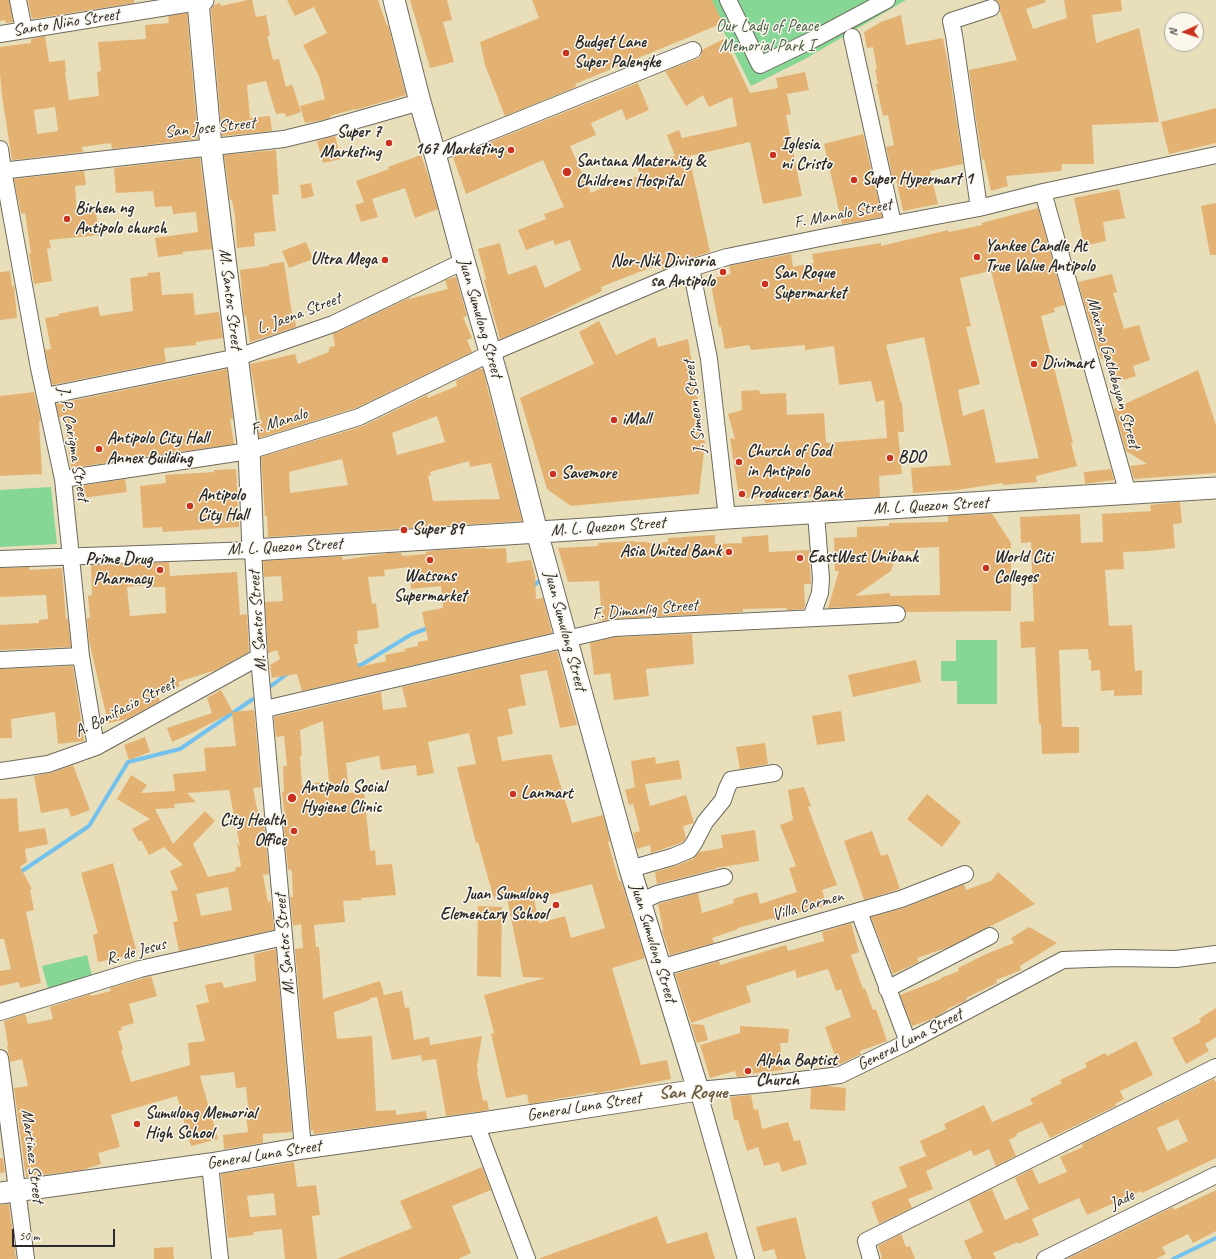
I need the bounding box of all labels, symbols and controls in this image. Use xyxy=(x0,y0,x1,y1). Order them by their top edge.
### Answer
street label: Santo Niño Street xyxy=(11,5,121,41)
north arrow xyxy=(1164,12,1204,52)
park label: Our Lady of Peace Memorial Park I xyxy=(716,17,818,57)
text: N xyxy=(1166,29,1180,36)
place label: Budget Lane Super Palengke xyxy=(574,33,660,73)
marker: Budget Lane Super Palengke xyxy=(561,48,571,58)
street label: San Jose Street xyxy=(164,113,256,143)
place label: Super 7 Marketing xyxy=(320,123,381,163)
place label: Iglesia ni Cristo xyxy=(781,135,832,175)
marker: Super 7 Marketing xyxy=(384,138,394,148)
place label: 167 Marketing xyxy=(415,140,503,160)
marker: 167 Marketing xyxy=(506,145,516,155)
marker: Iglesia ni Cristo xyxy=(768,150,778,160)
place label: Santana Maternity & Childrens Hospital xyxy=(576,152,705,192)
marker: Santana Maternity & Childrens Hospital xyxy=(561,166,573,178)
place label: Super Hypermart 1 xyxy=(862,170,973,190)
marker: Super Hypermart 1 xyxy=(849,175,859,185)
street label: F. Manalo Street xyxy=(792,195,894,233)
place label: Birhen ng Antipolo church xyxy=(75,199,167,239)
marker: Birhen ng Antipolo church xyxy=(62,214,72,224)
place label: Yankee Candle At True Value Antipolo xyxy=(985,237,1095,277)
street label: M. Santos Street xyxy=(214,247,246,351)
place label: Ultra Mega xyxy=(311,250,377,270)
place label: Nor-Nik Divisoria sa Antipolo xyxy=(611,252,715,292)
marker: Yankee Candle At True Value Antipolo xyxy=(972,252,982,262)
marker: Ultra Mega xyxy=(380,255,390,265)
street label: Juan Sumulong Street xyxy=(453,256,507,380)
place label: San Roque Supermarket xyxy=(773,264,846,304)
marker: Nor-Nik Divisoria sa Antipolo xyxy=(718,267,728,277)
marker: San Roque Supermarket xyxy=(760,279,770,289)
street label: L. Jaena Street xyxy=(254,289,344,339)
street label: Maximo Gatlabayan Street xyxy=(1082,295,1144,451)
place label: Divimart xyxy=(1042,354,1094,374)
street label: J. Simeon Street xyxy=(679,359,711,455)
marker: Divimart xyxy=(1029,359,1039,369)
street label: J. P. Carigma Street xyxy=(53,385,93,503)
street label: F. Manalo xyxy=(248,404,310,440)
place label: iMall xyxy=(622,410,651,430)
marker: iMall xyxy=(609,415,619,425)
place label: Antipolo City Hall Annex Building xyxy=(107,429,209,469)
place label: Church of God in Antipolo xyxy=(747,442,831,482)
marker: Antipolo City Hall Annex Building xyxy=(94,444,104,454)
place label: BDO xyxy=(898,448,925,468)
marker: BDO xyxy=(885,453,895,463)
marker: Church of God in Antipolo xyxy=(734,457,744,467)
place label: Savemore xyxy=(561,464,616,484)
marker: Savemore xyxy=(548,469,558,479)
place label: Producers Bank xyxy=(750,484,842,504)
place label: Antipolo City Hall xyxy=(198,486,248,526)
marker: Producers Bank xyxy=(737,489,747,499)
street label: M. L. Quezon Street xyxy=(873,493,989,519)
marker: Antipolo City Hall xyxy=(185,501,195,511)
street label: M. L. Quezon Street xyxy=(550,513,666,541)
place label: Super 89 xyxy=(412,520,464,540)
marker: Super 89 xyxy=(399,525,409,535)
street label: M. L. Quezon Street xyxy=(227,534,343,560)
place label: Asia United Bank xyxy=(620,542,721,562)
marker: Asia United Bank xyxy=(724,547,734,557)
place label: EastWest Unibank xyxy=(808,548,918,568)
place label: World Citi Colleges xyxy=(994,548,1053,588)
place label: Prime Drug Pharmacy xyxy=(86,550,152,590)
marker: EastWest Unibank xyxy=(795,553,805,563)
marker: Watsons Supermarket xyxy=(425,555,435,565)
marker: World Citi Colleges xyxy=(981,563,991,573)
marker: Prime Drug Pharmacy xyxy=(155,565,165,575)
place label: Watsons Supermarket xyxy=(393,567,467,607)
street label: Juan Sumulong Street xyxy=(539,569,591,693)
street label: M. Santos Street xyxy=(244,570,272,672)
street label: F. Dimanlig Street xyxy=(591,595,699,625)
street label: A. Bonifacio Street xyxy=(71,674,179,742)
place label: Antipolo Social Hygiene Clinic xyxy=(301,778,386,818)
place label: Lanmart xyxy=(521,784,573,804)
marker: Lanmart xyxy=(508,789,518,799)
marker: Antipolo Social Hygiene Clinic xyxy=(286,792,298,804)
place label: City Health Office xyxy=(220,811,286,851)
marker: City Health Office xyxy=(289,826,299,836)
street label: Juan Sumulong Street xyxy=(625,881,681,1005)
place label: Juan Sumulong Elementary School xyxy=(440,885,548,925)
street label: Villa Carmen xyxy=(770,886,846,926)
street label: M. Santos Street xyxy=(270,893,300,995)
marker: Juan Sumulong Elementary School xyxy=(551,900,561,910)
street label: R. de Jesus xyxy=(104,934,168,970)
street label: General Luna Street xyxy=(854,1005,966,1075)
place label: Alpha Baptist Church xyxy=(756,1051,837,1091)
marker: Alpha Baptist Church xyxy=(743,1066,753,1076)
district label: San Roque xyxy=(659,1082,727,1104)
street label: General Luna Street xyxy=(525,1088,643,1126)
place label: Sumulong Memorial High School xyxy=(145,1104,257,1144)
street label: Martinez Street xyxy=(16,1108,48,1204)
marker: Sumulong Memorial High School xyxy=(132,1119,142,1129)
street label: General Luna Street xyxy=(205,1136,323,1174)
street label: Jade xyxy=(1106,1185,1138,1215)
scale bar xyxy=(14,1221,117,1247)
text: 50 m xyxy=(19,1228,39,1244)

